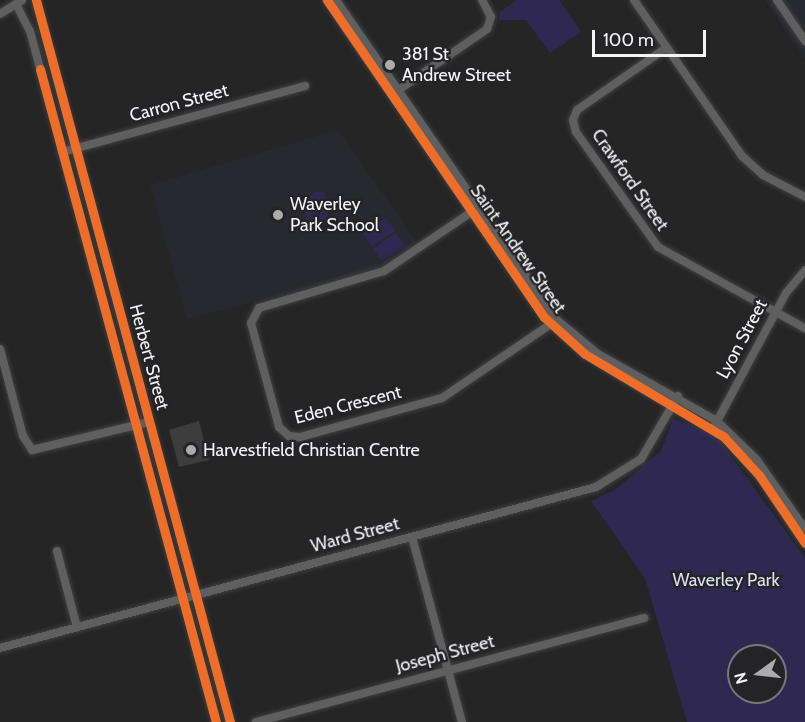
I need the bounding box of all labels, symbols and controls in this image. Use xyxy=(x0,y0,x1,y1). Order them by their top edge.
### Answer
scale bar xyxy=(595,18,709,56)
text: 100 m xyxy=(603,29,654,51)
place label: 381 St Andrew Street xyxy=(402,44,511,86)
marker: 381 St Andrew Street xyxy=(383,58,397,72)
street label: Carron Street xyxy=(127,79,231,127)
street label: Crawford Street xyxy=(587,125,673,235)
street label: Saint Andrew Street xyxy=(466,180,570,318)
place label: Waverley Park School xyxy=(290,194,379,236)
marker: Waverley Park School xyxy=(271,208,285,222)
street label: Lyon Street xyxy=(712,296,772,382)
street label: Herbert Street xyxy=(125,302,173,412)
street label: Eden Crescent xyxy=(292,381,404,429)
place label: Harvestfield Christian Centre xyxy=(203,439,420,461)
marker: Harvestfield Christian Centre xyxy=(184,443,198,457)
street label: Ward Street xyxy=(308,513,402,557)
park label: Waverley Park xyxy=(672,569,780,591)
street label: Joseph Street xyxy=(393,630,497,678)
north arrow xyxy=(727,644,787,704)
text: N xyxy=(730,670,752,686)

